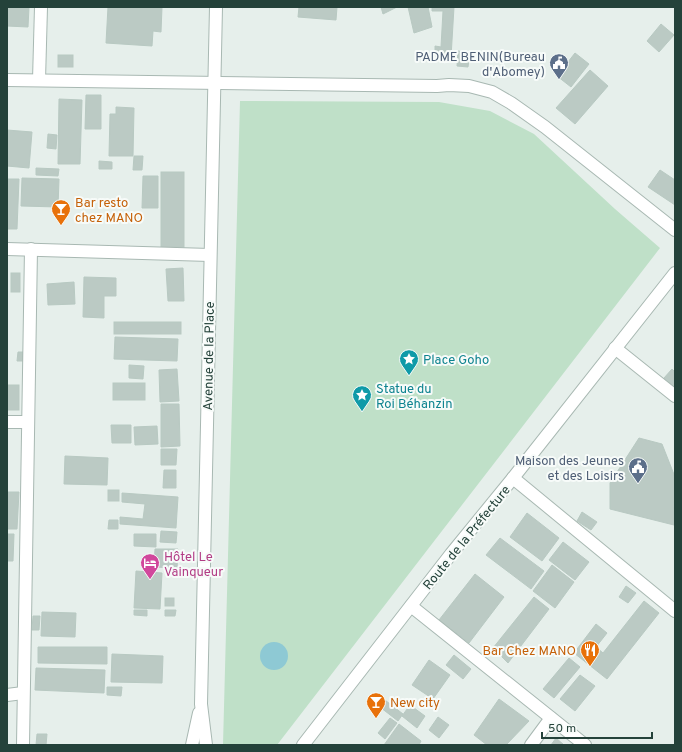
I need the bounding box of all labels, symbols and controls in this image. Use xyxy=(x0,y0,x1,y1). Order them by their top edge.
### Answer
place label: PADME BENIN(Bureau d'Abomey) xyxy=(415,50,545,81)
public building icon: PADME BENIN(Bureau d'Abomey) xyxy=(548,52,570,80)
place label: Bar resto chez MANO xyxy=(75,196,143,227)
bar icon: Bar resto chez MANO xyxy=(50,198,72,226)
street label: Avenue de la Place xyxy=(201,301,219,411)
place icon: Place Goho xyxy=(398,348,420,376)
place label: Place Goho xyxy=(423,353,489,369)
place label: Statue du Roi Béhanzin xyxy=(376,382,452,413)
place icon: Statue du Roi Béhanzin xyxy=(351,384,373,412)
place label: Maison des Jeunes et des Loisirs xyxy=(515,454,624,485)
public building icon: Maison des Jeunes et des Loisirs xyxy=(627,456,649,484)
street label: Route de la Préfecture xyxy=(421,483,515,594)
place label: Hôtel Le Vainqueur xyxy=(164,550,223,581)
hotel icon: Hôtel Le Vainqueur xyxy=(139,552,161,580)
restaurant icon: Bar Chez MANO xyxy=(579,639,601,667)
place label: Bar Chez MANO xyxy=(482,644,576,660)
bar icon: New city xyxy=(365,691,387,719)
place label: New city xyxy=(390,696,440,712)
scale bar xyxy=(542,714,652,740)
text: 50 m xyxy=(548,721,576,737)

